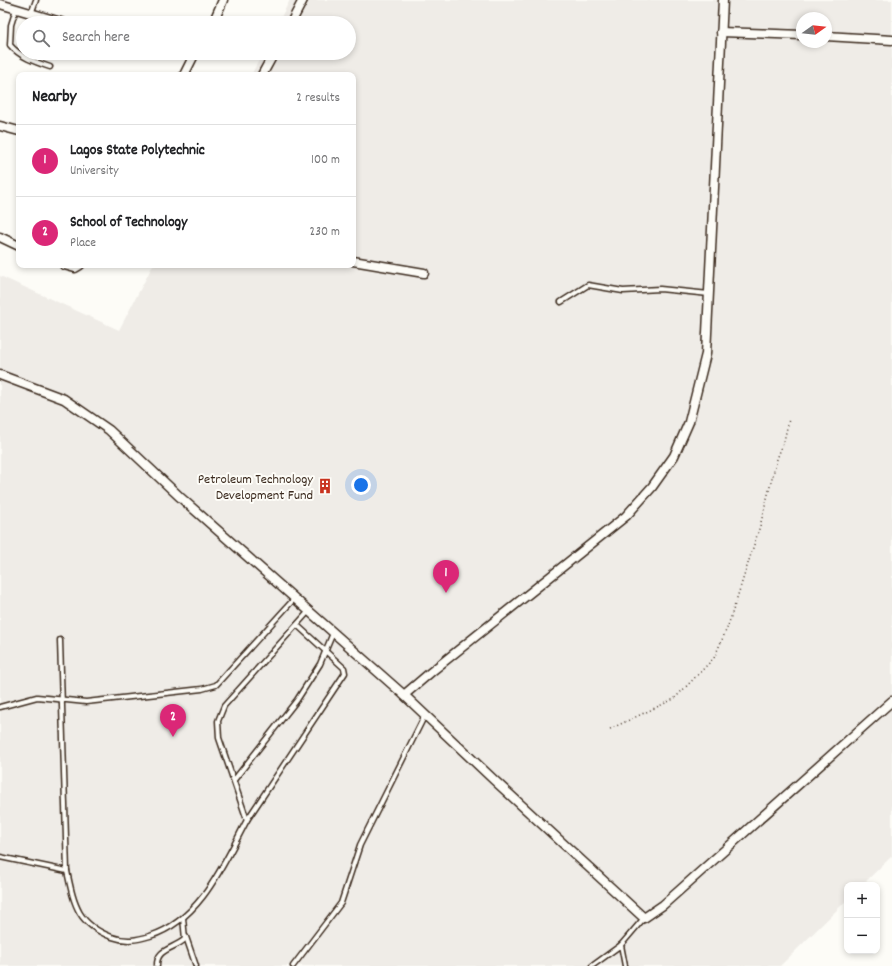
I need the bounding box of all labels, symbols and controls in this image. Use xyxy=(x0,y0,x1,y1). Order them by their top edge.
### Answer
north arrow xyxy=(796,12,832,48)
search box xyxy=(16,16,356,60)
icon: search xyxy=(30,27,52,49)
text: Search here xyxy=(62,27,130,49)
text: Nearby xyxy=(32,86,76,110)
text: 2 results xyxy=(296,89,340,108)
text: Lagos State Polytechnic xyxy=(70,140,205,162)
text: 1 xyxy=(44,151,46,170)
text: 100 m xyxy=(311,151,340,170)
text: University xyxy=(70,162,119,181)
text: School of Technology xyxy=(70,212,187,234)
text: 2 xyxy=(42,223,48,242)
text: 230 m xyxy=(310,223,340,242)
text: Place xyxy=(70,234,96,253)
place label: Petroleum Technology Development Fund xyxy=(198,470,313,506)
your location xyxy=(351,475,371,495)
building icon: Petroleum Technology Development Fund xyxy=(316,477,334,495)
pin: 1 xyxy=(433,560,459,593)
pin: 2 xyxy=(160,704,186,737)
map controls xyxy=(844,882,880,954)
button: + xyxy=(844,882,880,918)
button: − xyxy=(844,918,880,954)

